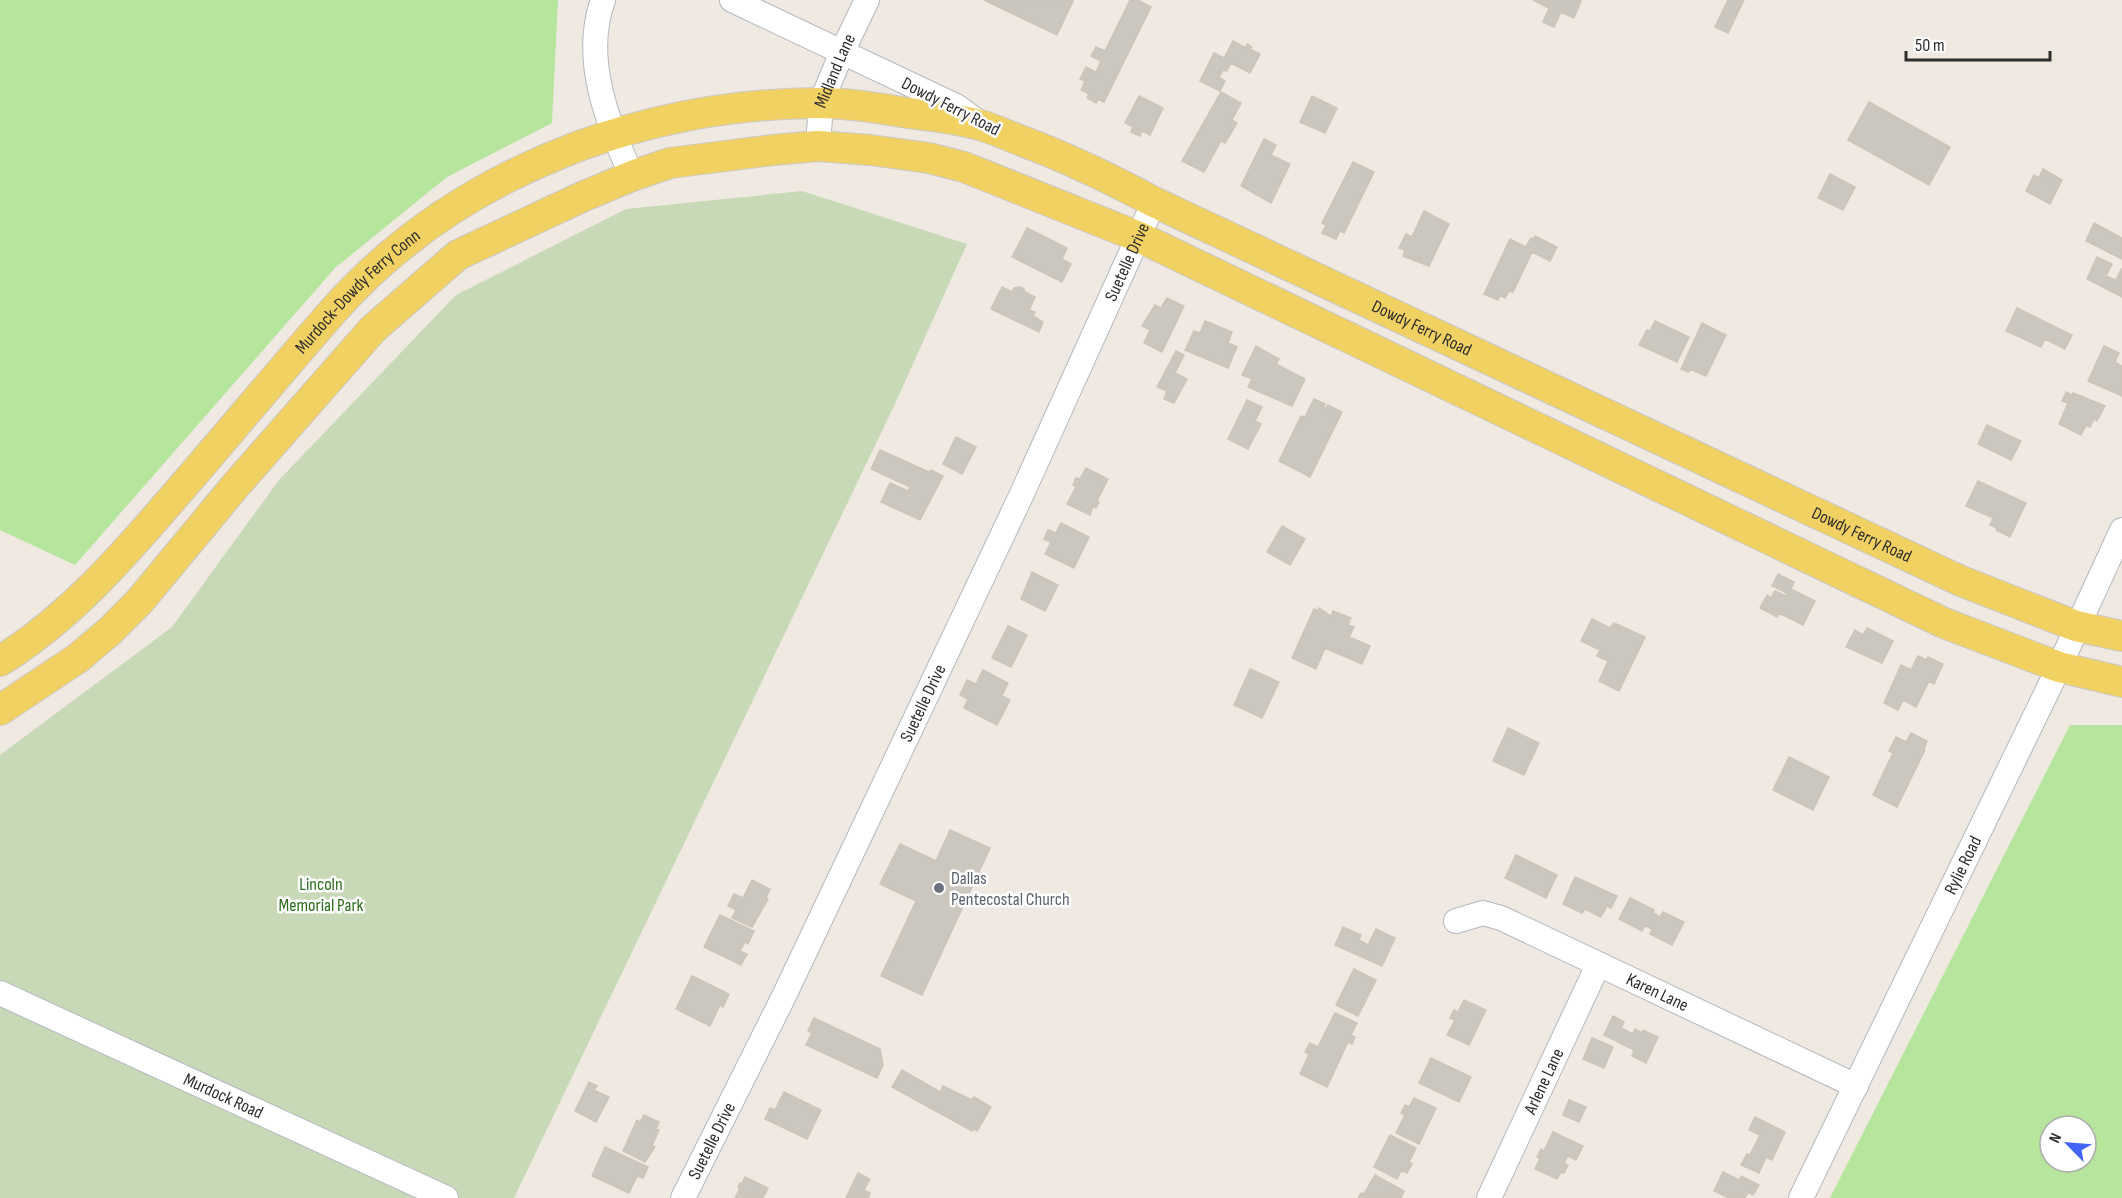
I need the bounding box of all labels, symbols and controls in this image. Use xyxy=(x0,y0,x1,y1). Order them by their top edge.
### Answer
scale bar xyxy=(1906,24,2050,62)
street label: Midland Lane xyxy=(810,31,860,111)
text: 50 m xyxy=(1915,35,1945,56)
street label: Dowdy Ferry Road xyxy=(898,73,1004,140)
street label: Suetelle Drive xyxy=(1101,220,1154,304)
street label: Murdock-Dowdy Ferry Conn xyxy=(291,225,424,358)
street label: Dowdy Ferry Road xyxy=(1368,296,1475,361)
street label: Dowdy Ferry Road xyxy=(1808,502,1915,567)
street label: Suetelle Drive xyxy=(896,661,951,745)
street label: Rylie Road xyxy=(1940,833,1986,898)
place label: Dallas Pentecostal Church xyxy=(951,868,1070,910)
park label: Lincoln Memorial Park xyxy=(279,874,364,916)
marker: Dallas Pentecostal Church xyxy=(932,881,946,895)
street label: Karen Lane xyxy=(1623,969,1692,1016)
street label: Arlene Lane xyxy=(1519,1045,1569,1119)
street label: Murdock Road xyxy=(180,1069,266,1124)
street label: Suetelle Drive xyxy=(684,1099,740,1183)
north arrow xyxy=(2038,1114,2098,1174)
text: N xyxy=(2045,1130,2066,1146)

